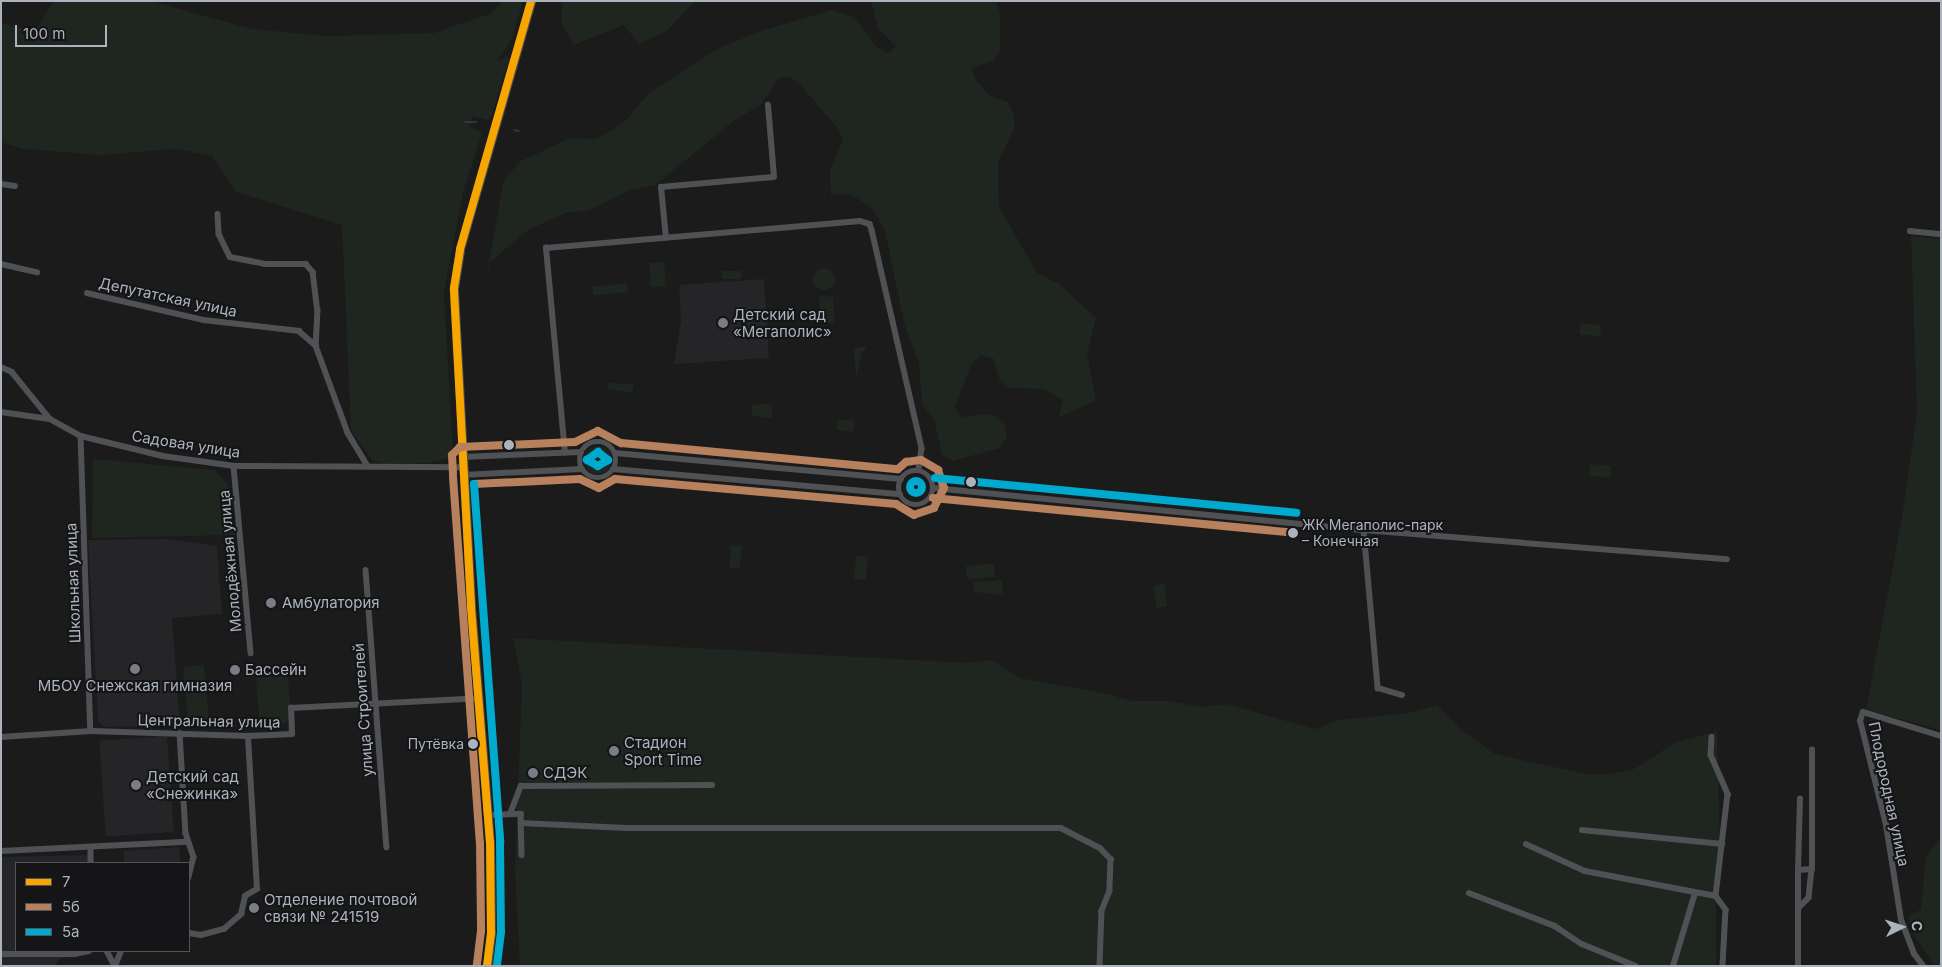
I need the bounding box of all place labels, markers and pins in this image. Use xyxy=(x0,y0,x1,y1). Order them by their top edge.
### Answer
place label: Детский сад «Мегаполис» xyxy=(733,305,832,340)
marker: Детский сад «Мегаполис» xyxy=(717,317,729,329)
unlabelled marker xyxy=(504,440,514,450)
unlabelled marker xyxy=(966,477,976,487)
place label: ЖК Мегаполис-парк – Конечная xyxy=(1302,517,1443,550)
marker: ЖК Мегаполис-парк – Конечная xyxy=(1288,528,1298,538)
place label: Амбулатория xyxy=(282,594,380,612)
marker: Амбулатория xyxy=(264,596,278,610)
place label: Бассейн xyxy=(245,661,307,679)
marker: МБОУ Снежская гимназия xyxy=(129,663,141,675)
marker: Бассейн xyxy=(229,664,241,676)
place label: МБОУ Снежская гимназия xyxy=(38,677,232,695)
place label: Стадион Sport Time xyxy=(624,733,702,768)
place label: Путёвка xyxy=(408,736,464,752)
marker: Путёвка xyxy=(468,739,478,749)
marker: Стадион Sport Time xyxy=(608,745,620,757)
place label: СДЭК xyxy=(543,764,587,782)
place label: Детский сад «Снежинка» xyxy=(146,767,239,802)
marker: СДЭК xyxy=(527,767,539,779)
marker: Детский сад «Снежинка» xyxy=(130,779,142,791)
place label: Отделение почтовой связи № 241519 xyxy=(264,890,417,925)
marker: Отделение почтовой связи № 241519 xyxy=(248,902,260,914)

